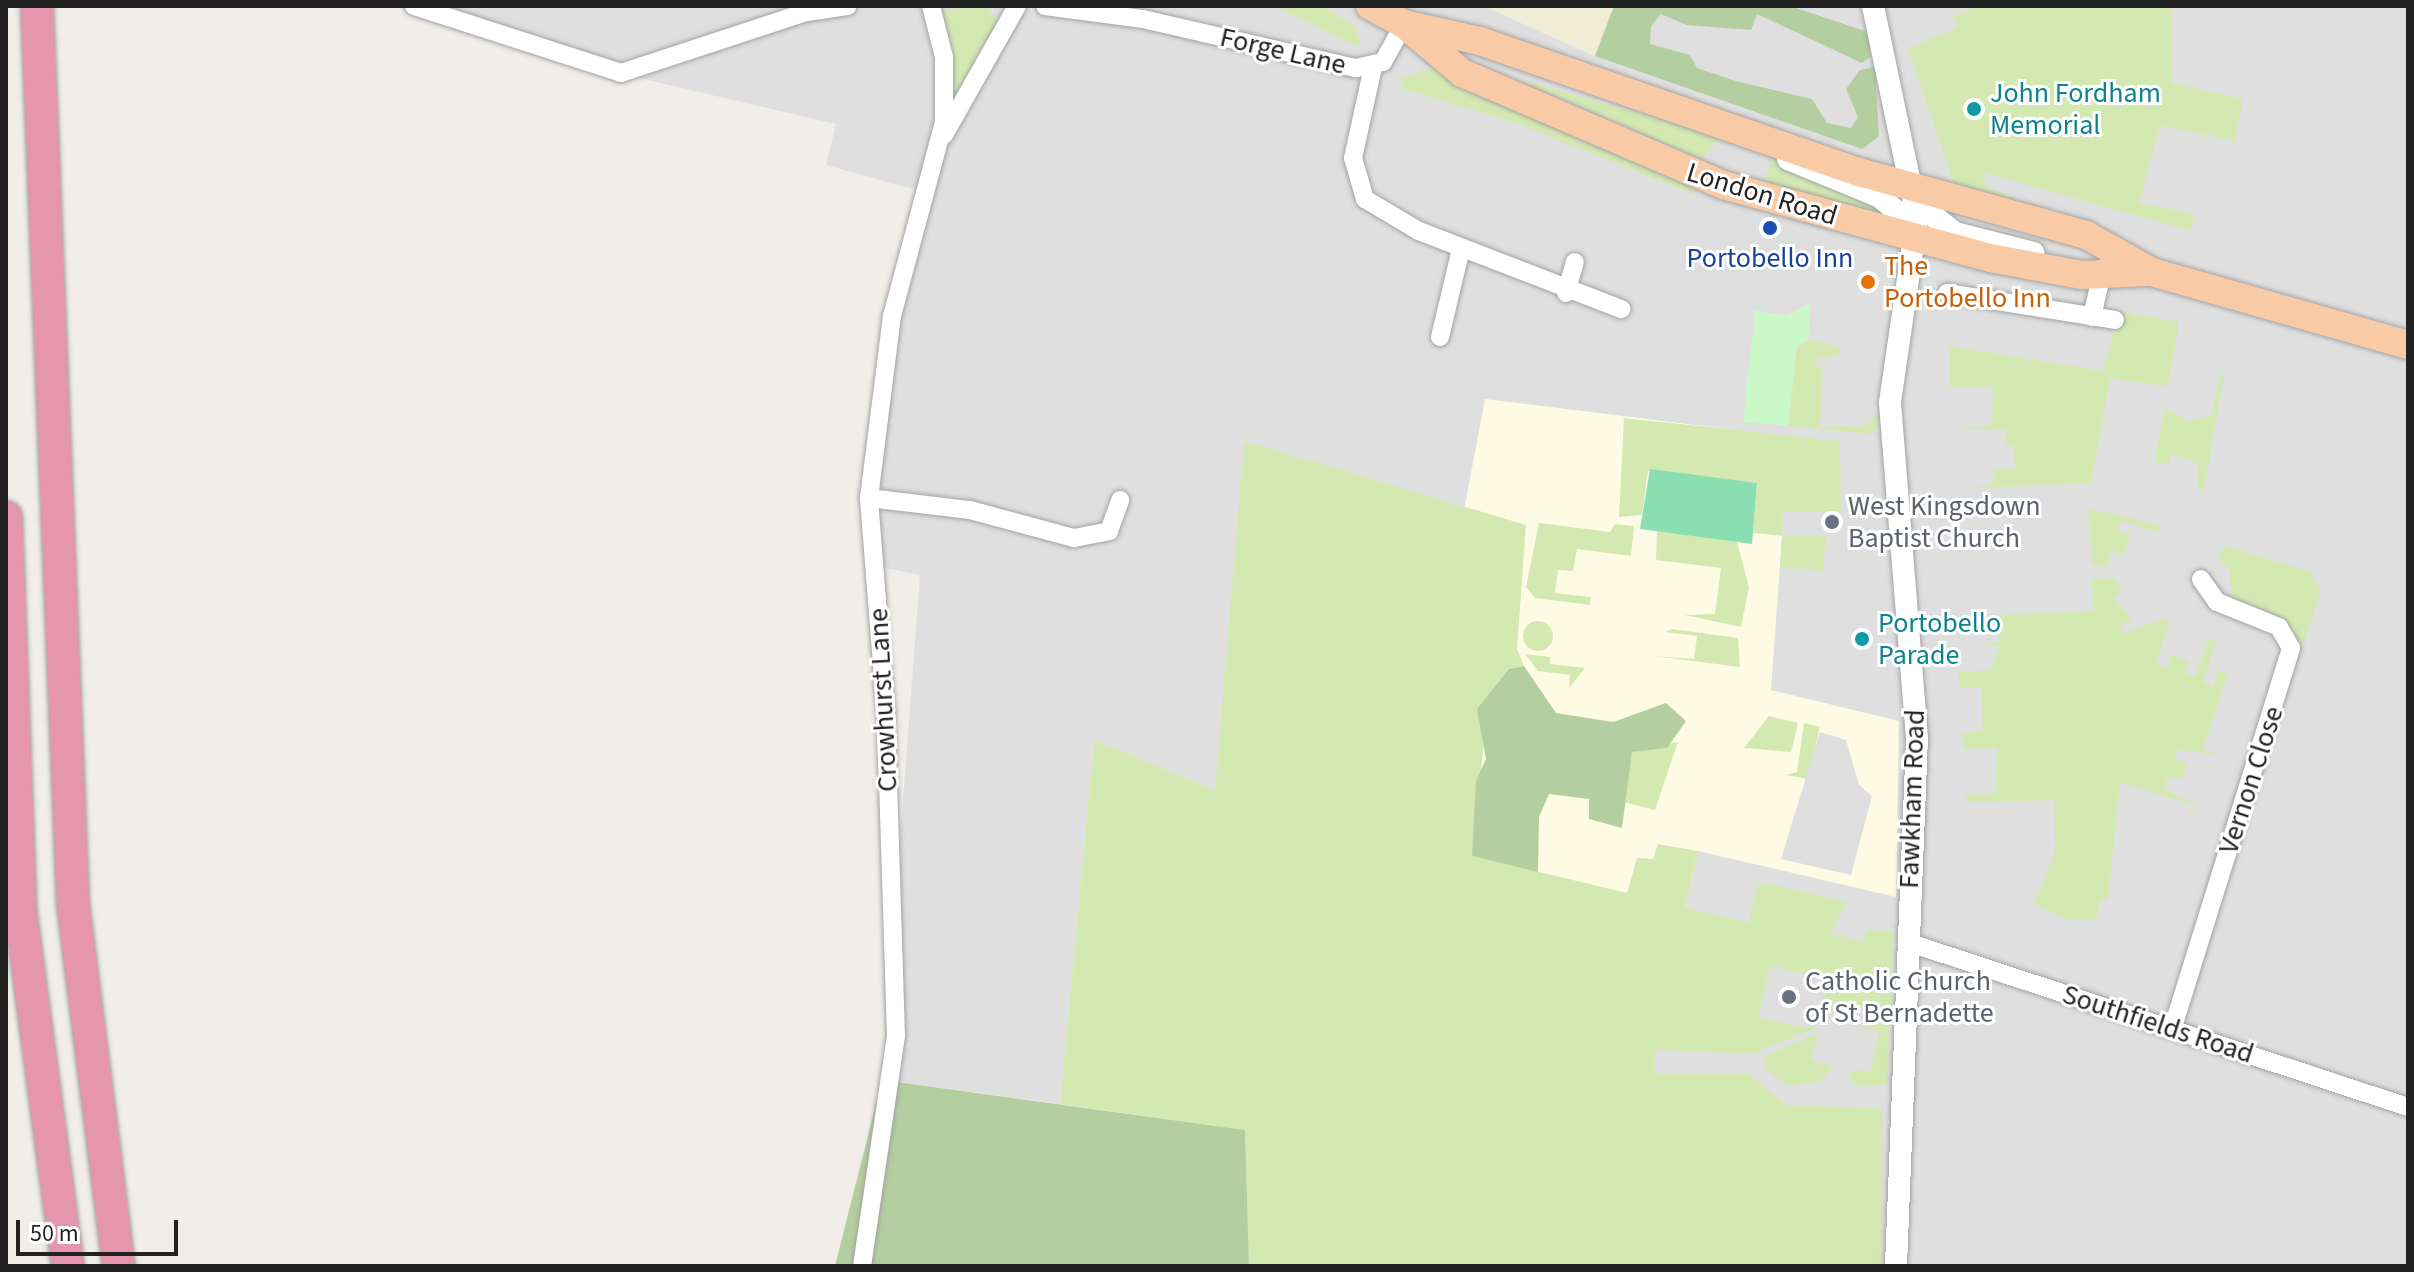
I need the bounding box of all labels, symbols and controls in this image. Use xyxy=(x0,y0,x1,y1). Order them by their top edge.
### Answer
street label: Forge Lane xyxy=(1217,20,1349,82)
place label: John Fordham Memorial xyxy=(1990,76,2161,142)
marker: John Fordham Memorial xyxy=(1965,100,1983,118)
street label: London Road xyxy=(1683,155,1841,233)
marker: Portobello Inn xyxy=(1761,219,1779,237)
place label: Portobello Inn xyxy=(1687,241,1853,275)
place label: The Portobello Inn xyxy=(1884,249,2051,315)
marker: The Portobello Inn xyxy=(1859,273,1877,291)
place label: West Kingsdown Baptist Church xyxy=(1848,489,2040,555)
marker: West Kingsdown Baptist Church xyxy=(1823,513,1841,531)
place label: Portobello Parade xyxy=(1878,606,2001,672)
street label: Crowhurst Lane xyxy=(861,607,905,793)
marker: Portobello Parade xyxy=(1853,630,1871,648)
street label: Vernon Close xyxy=(2211,702,2291,858)
street label: Fawkham Road xyxy=(1892,709,1932,889)
place label: Catholic Church of St Bernadette xyxy=(1805,964,1994,1030)
street label: Southfields Road xyxy=(2058,977,2258,1071)
marker: Catholic Church of St Bernadette xyxy=(1780,988,1798,1006)
scale bar xyxy=(20,1204,182,1254)
text: 50 m xyxy=(30,1216,79,1251)

